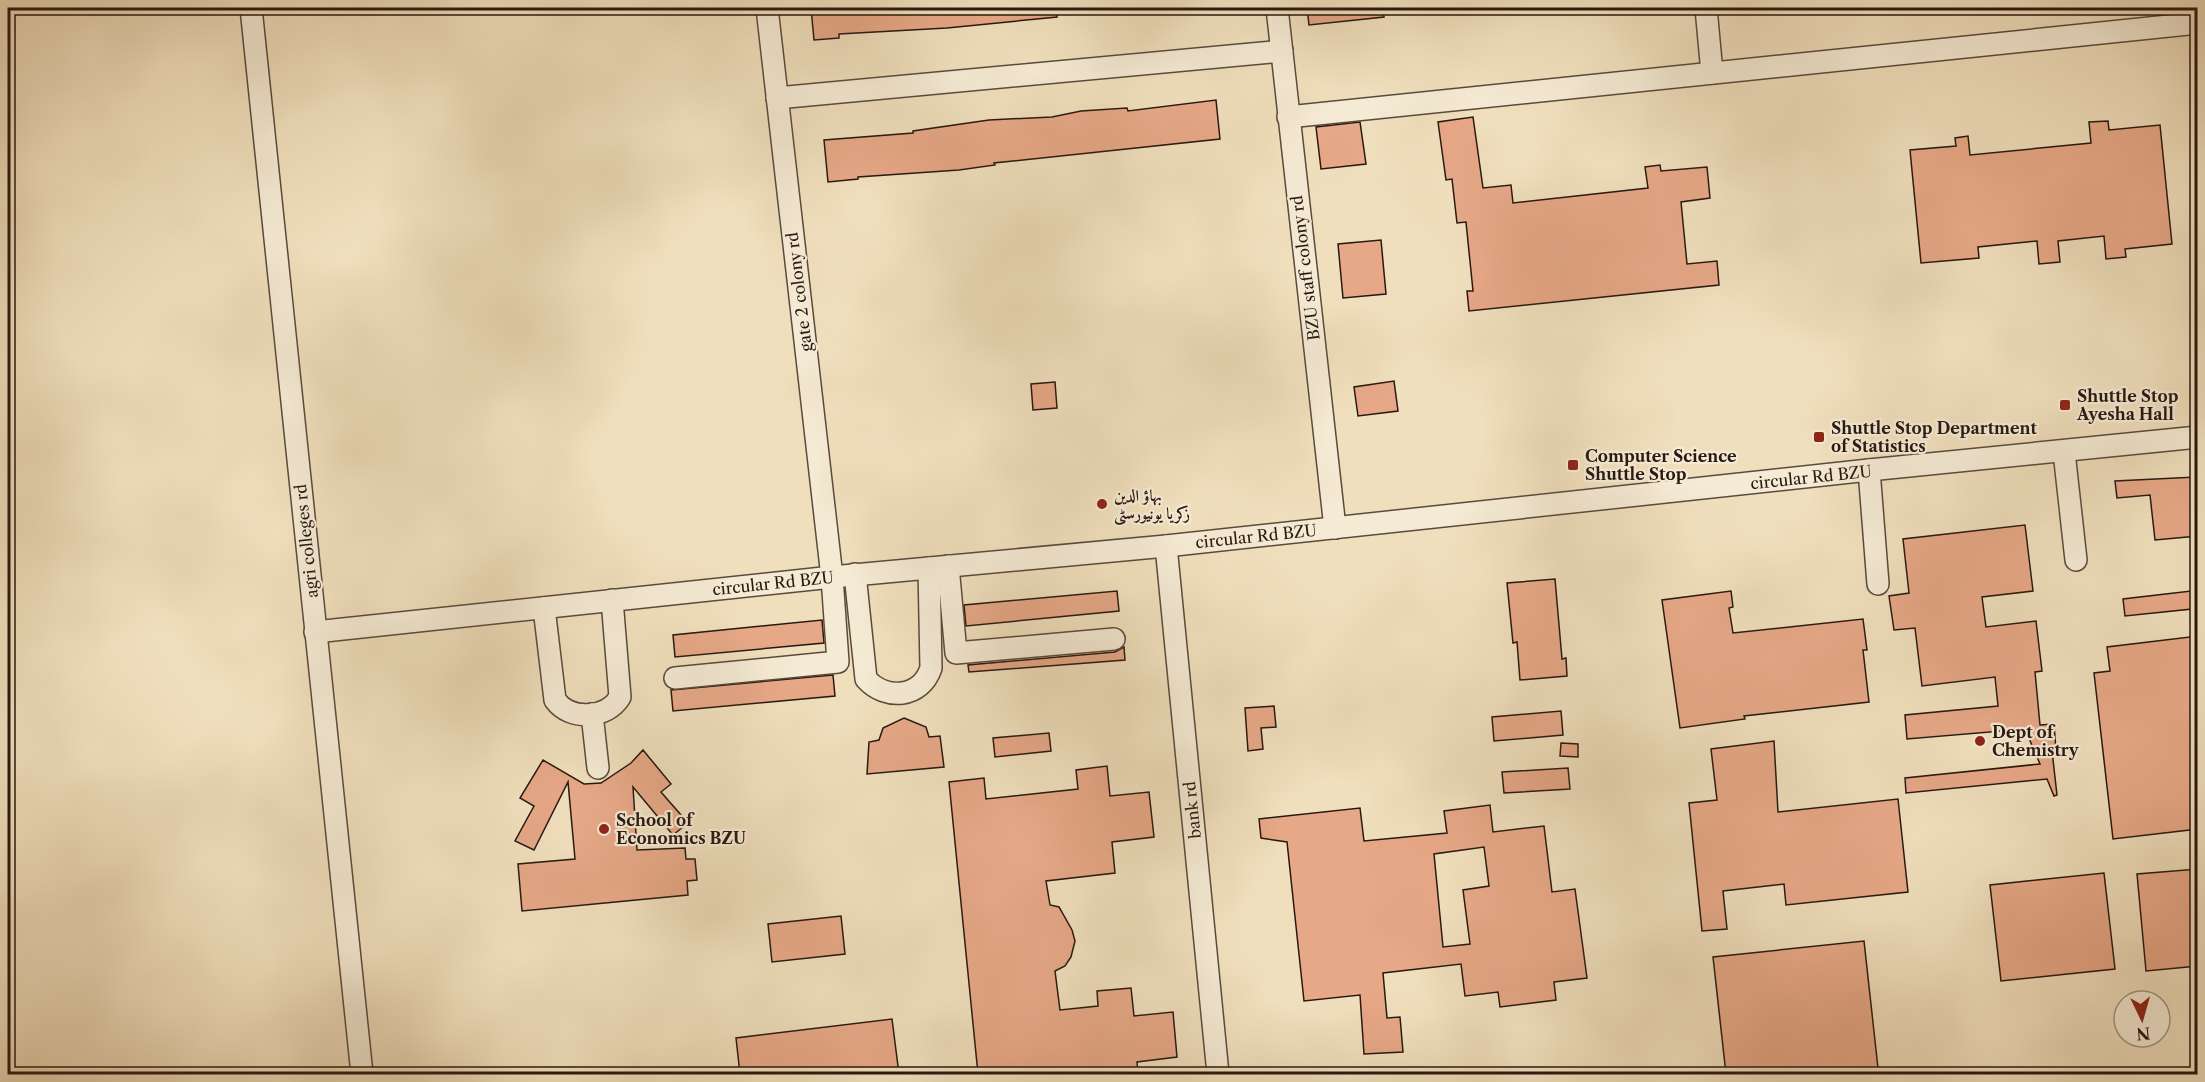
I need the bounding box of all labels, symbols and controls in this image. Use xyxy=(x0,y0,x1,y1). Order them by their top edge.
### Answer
street label: BZU staff colony rd xyxy=(1286,194,1324,342)
street label: gate 2 colony rd xyxy=(782,231,816,353)
place label: Shuttle Stop Ayesha Hall xyxy=(2076,386,2179,424)
marker: Shuttle Stop Ayesha Hall xyxy=(2058,398,2072,412)
place label: Shuttle Stop Department of Statistics xyxy=(1831,418,2038,456)
marker: Shuttle Stop Department of Statistics xyxy=(1812,430,1826,444)
place label: Computer Science Shuttle Stop xyxy=(1585,446,1737,484)
marker: Computer Science Shuttle Stop xyxy=(1566,458,1580,472)
street label: circular Rd BZU xyxy=(1749,461,1873,493)
street label: agri colleges rd xyxy=(290,483,322,599)
place label: بہاؤ الدین زکریا یونیورسٹی xyxy=(1114,485,1191,526)
marker: بہاؤ الدین زکریا یونیورسٹی xyxy=(1095,497,1109,511)
street label: circular Rd BZU xyxy=(1194,520,1318,552)
street label: circular Rd BZU xyxy=(711,567,835,599)
place label: Dept of Chemistry xyxy=(1992,722,2080,760)
marker: Dept of Chemistry xyxy=(1973,734,1987,748)
street label: bank rd xyxy=(1179,780,1205,840)
place label: School of Economics BZU xyxy=(616,810,746,848)
marker: School of Economics BZU xyxy=(597,822,611,836)
north arrow xyxy=(2112,989,2172,1049)
text: N xyxy=(2135,1023,2151,1045)

